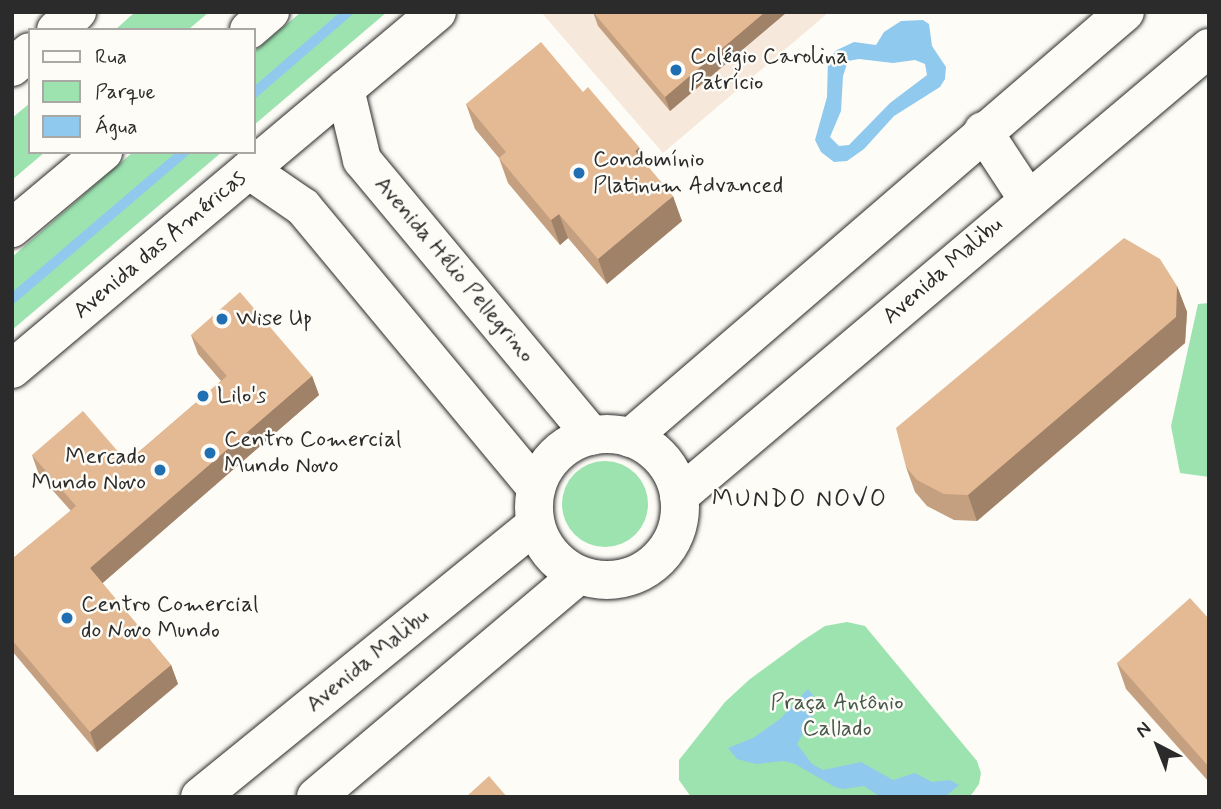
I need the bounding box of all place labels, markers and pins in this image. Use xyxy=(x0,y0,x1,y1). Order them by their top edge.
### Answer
place label: Colégio Carolina Patrício xyxy=(690,43,846,97)
marker: Colégio Carolina Patrício xyxy=(668,62,684,78)
place label: Condomínio Platinum Advanced xyxy=(593,146,785,200)
marker: Condomínio Platinum Advanced xyxy=(571,165,587,181)
place label: Wise Up xyxy=(236,305,313,333)
marker: Wise Up xyxy=(214,311,230,327)
place label: Lilo's xyxy=(217,382,266,410)
marker: Lilo's xyxy=(195,388,211,404)
place label: Centro Comercial Mundo Novo xyxy=(224,426,402,480)
place label: Mercado Mundo Novo xyxy=(31,443,146,497)
marker: Centro Comercial Mundo Novo xyxy=(202,445,218,461)
marker: Mercado Mundo Novo xyxy=(152,462,168,478)
place label: Centro Comercial do Novo Mundo xyxy=(81,591,259,645)
marker: Centro Comercial do Novo Mundo xyxy=(59,610,75,626)

